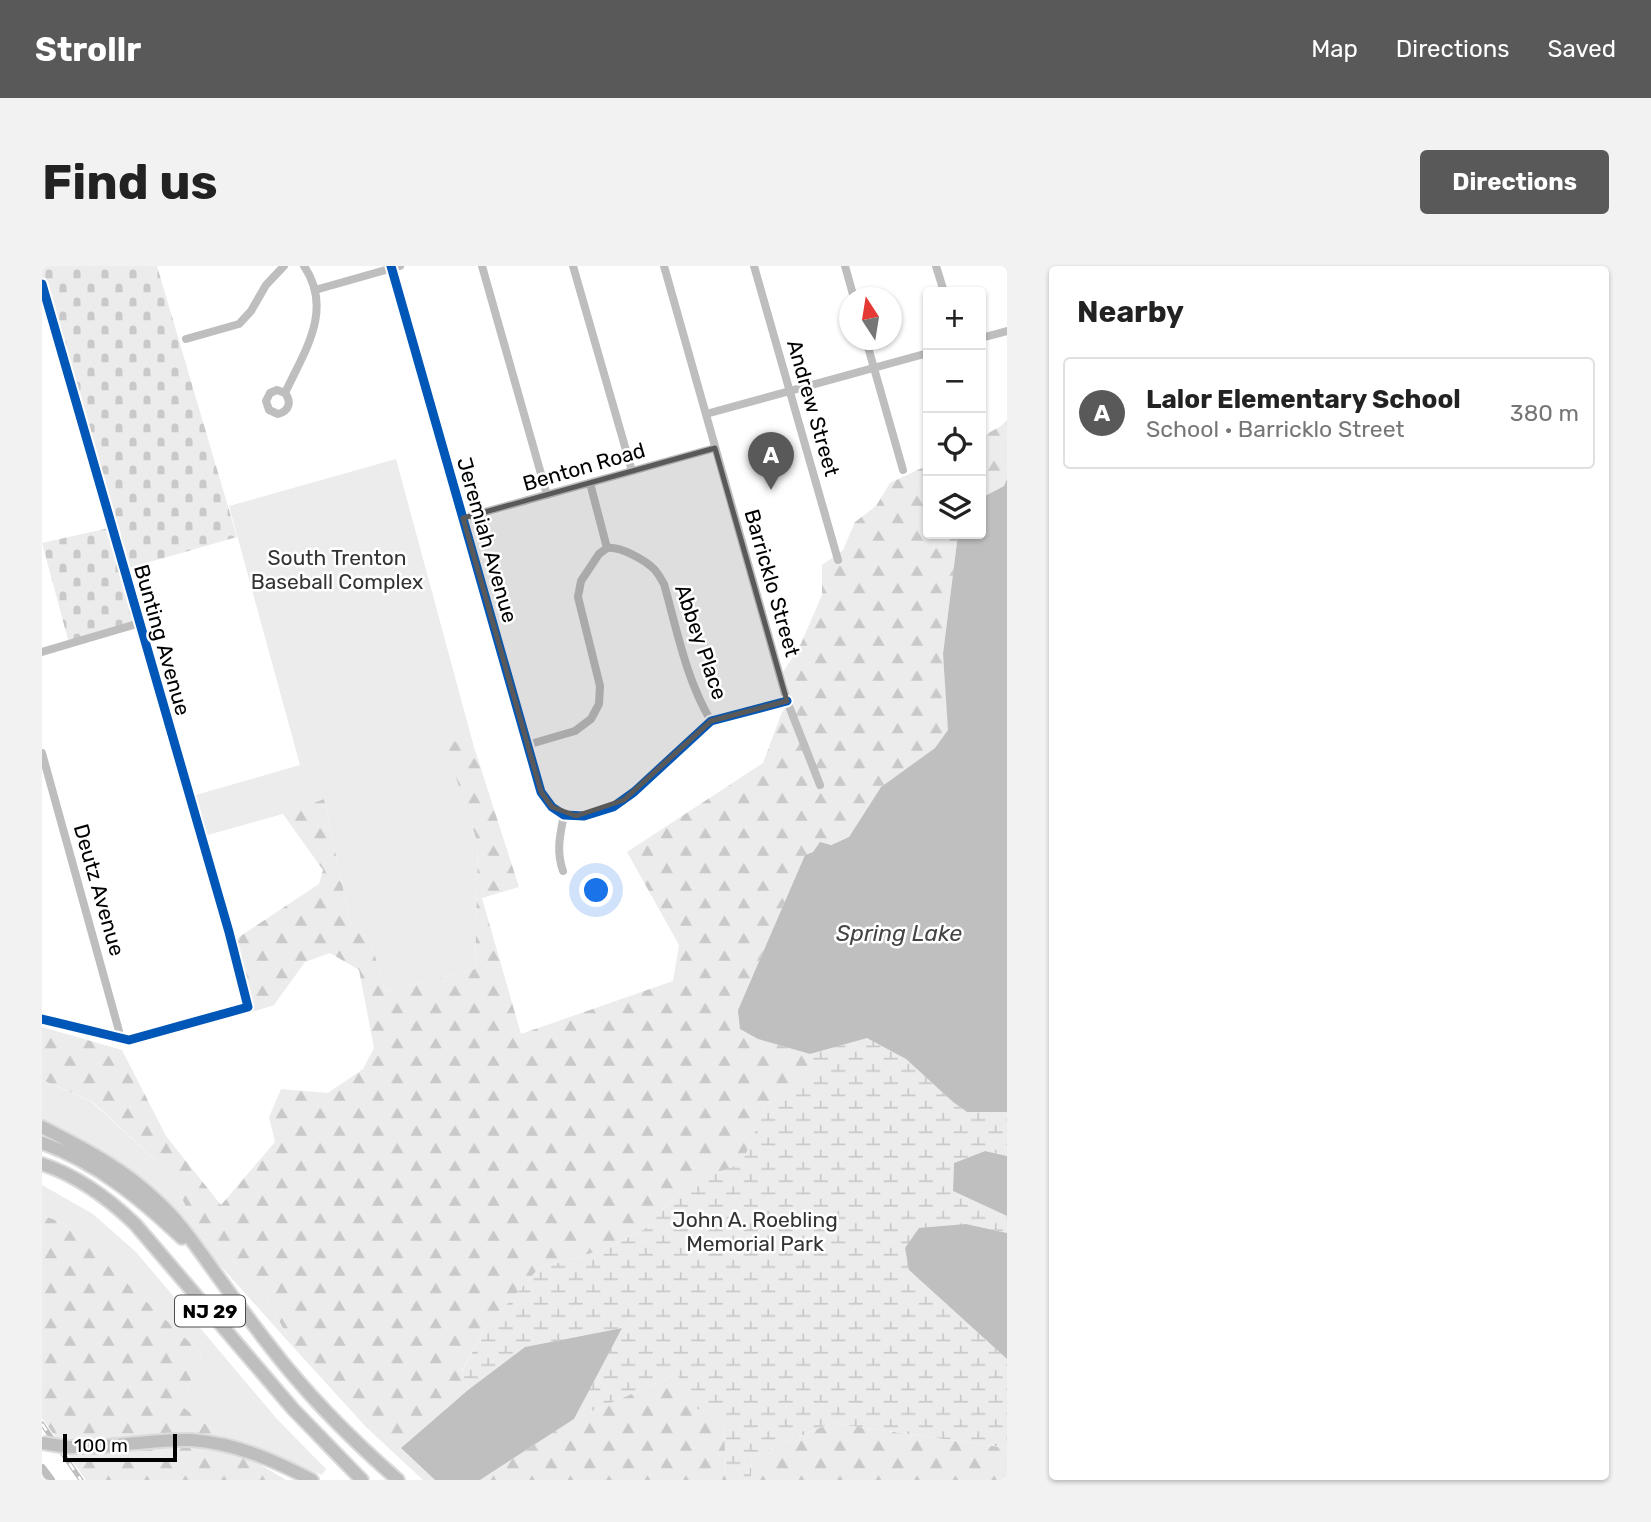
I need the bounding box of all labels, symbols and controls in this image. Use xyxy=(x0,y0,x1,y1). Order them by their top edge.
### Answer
text: Strollr xyxy=(35,30,141,69)
text: Map xyxy=(1311,35,1358,63)
text: Directions xyxy=(1396,35,1509,63)
text: Saved xyxy=(1547,35,1616,63)
button: Directions xyxy=(1420,150,1609,214)
text: Find us xyxy=(42,153,218,211)
north arrow xyxy=(839,287,902,350)
map controls xyxy=(923,287,986,539)
button: + xyxy=(923,287,986,350)
text: Nearby xyxy=(1077,294,1184,330)
street label: Andrew Street xyxy=(782,337,845,479)
button: − xyxy=(923,350,986,413)
text: Lalor Elementary School xyxy=(1146,384,1461,415)
text: A xyxy=(1094,399,1110,427)
text: 380 m xyxy=(1510,399,1579,427)
button: locate xyxy=(923,413,986,476)
text: School · Barricklo Street xyxy=(1146,415,1404,443)
pin: A xyxy=(748,432,794,490)
street label: Benton Road xyxy=(520,437,648,496)
street label: Jeremiah Avenue xyxy=(452,454,523,625)
button: layers xyxy=(923,476,986,539)
street label: Barricklo Street xyxy=(740,506,805,659)
park label: South Trenton Baseball Complex xyxy=(251,545,423,594)
street label: Bunting Avenue xyxy=(129,561,196,718)
street label: Abbey Place xyxy=(670,581,733,703)
street label: Deutz Avenue xyxy=(69,821,130,959)
your location xyxy=(579,873,613,907)
water label: Spring Lake xyxy=(836,919,962,947)
park label: John A. Roebling Memorial Park xyxy=(672,1207,838,1256)
road number: NJ 29 xyxy=(175,1296,245,1326)
scale bar xyxy=(63,1431,177,1463)
text: 100 m xyxy=(74,1434,128,1457)

